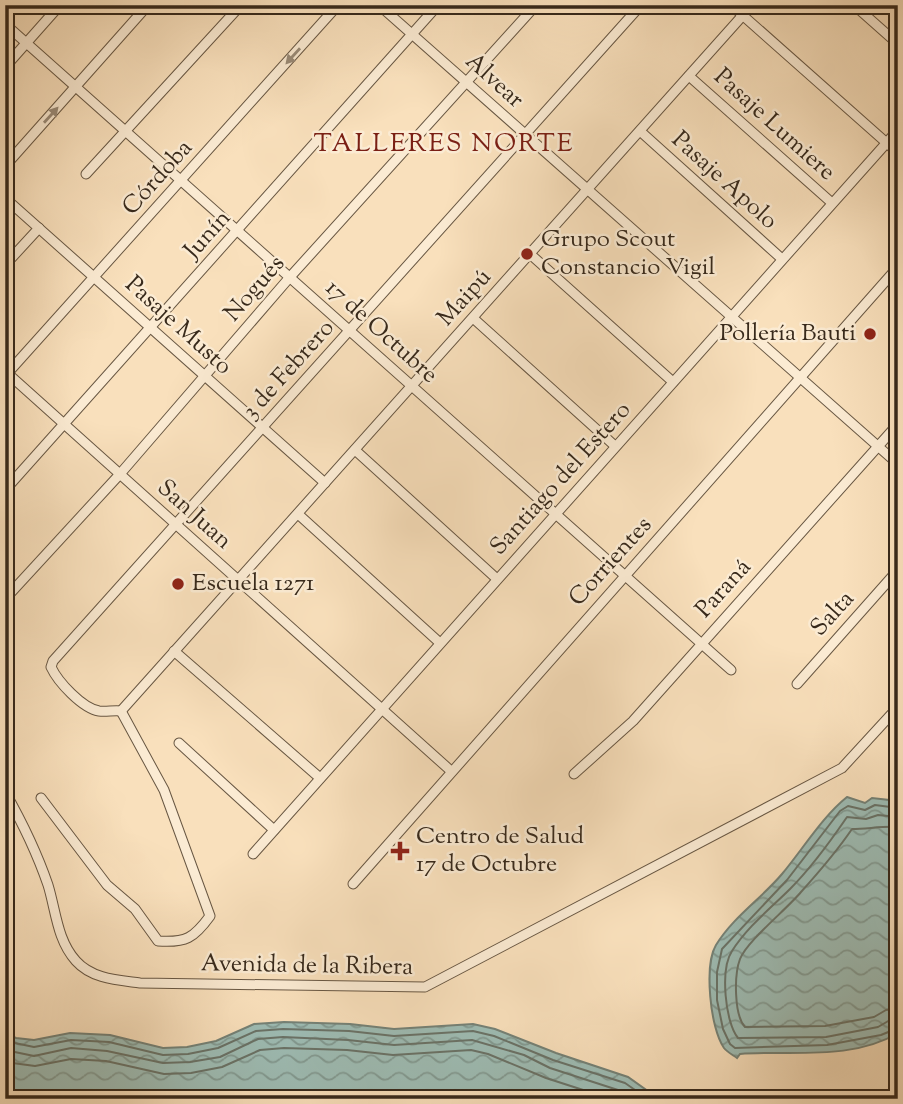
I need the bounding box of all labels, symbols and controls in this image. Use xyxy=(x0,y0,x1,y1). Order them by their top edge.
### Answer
street label: Alvear xyxy=(457,45,531,117)
one-way arrow xyxy=(285,47,301,65)
street label: Pasaje Lumiere xyxy=(706,61,842,189)
one-way arrow xyxy=(42,107,58,124)
street label: Pasaje Apolo xyxy=(663,124,785,238)
district label: TALLERES NORTE xyxy=(314,126,574,163)
street label: Córdoba xyxy=(115,133,201,223)
street label: Junín xyxy=(175,203,239,269)
place label: Grupo Scout Constancio Vigil xyxy=(541,223,716,285)
marker: Grupo Scout Constancio Vigil xyxy=(519,246,535,262)
street label: Nogués xyxy=(217,248,293,330)
street label: Maipú xyxy=(430,262,500,334)
street label: Pasaje Musto xyxy=(117,269,239,383)
street label: 17 de Octubre xyxy=(317,272,445,392)
street label: 3 de Febrero xyxy=(235,313,343,427)
place label: Pollería Bauti xyxy=(719,317,856,351)
marker: Pollería Bauti xyxy=(862,326,878,342)
street label: Santiago del Estero xyxy=(483,395,639,563)
street label: San Juan xyxy=(149,472,239,558)
street label: Corrientes xyxy=(561,510,661,614)
street label: Paraná xyxy=(688,552,760,626)
place label: Escuela 1271 xyxy=(192,567,314,601)
marker: Escuela 1271 xyxy=(170,576,186,592)
street label: Salta xyxy=(803,584,863,644)
place label: Centro de Salud 17 de Octubre xyxy=(416,820,585,882)
marker: Centro de Salud 17 de Octubre xyxy=(390,841,410,861)
street label: Avenida de la Ribera xyxy=(200,947,414,985)

